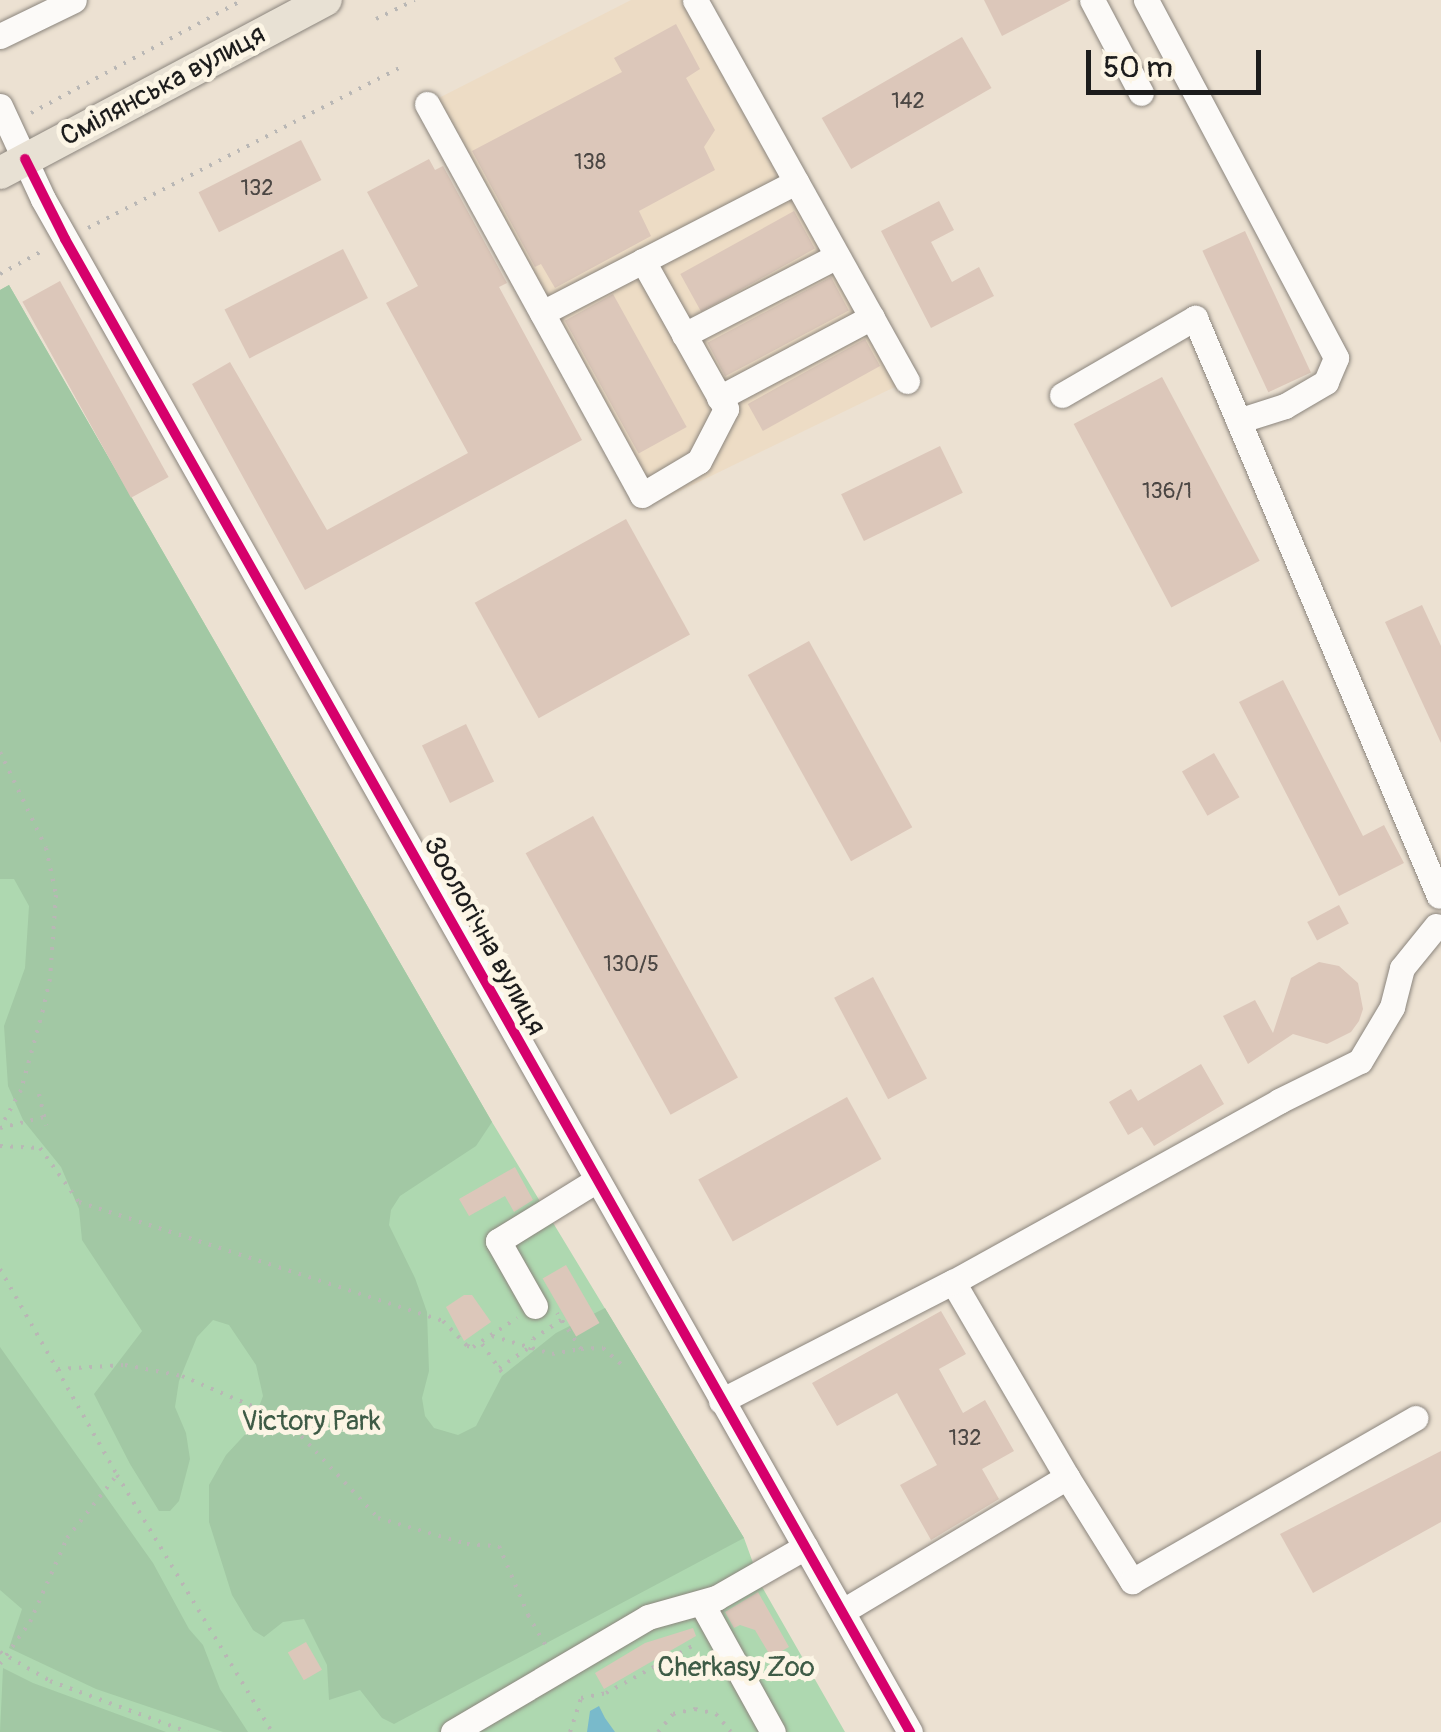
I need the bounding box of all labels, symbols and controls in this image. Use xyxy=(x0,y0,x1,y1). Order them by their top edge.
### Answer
street label: Смілянська вулиця xyxy=(55,18,271,154)
scale bar xyxy=(1091,30,1266,92)
text: 50 m xyxy=(1103,49,1173,86)
house number: 142 xyxy=(891,89,925,115)
house number: 138 xyxy=(574,150,606,176)
house number: 132 xyxy=(240,176,274,202)
house number: 136/1 xyxy=(1142,479,1192,505)
street label: Зоологічна вулиця xyxy=(415,831,553,1041)
house number: 130/5 xyxy=(603,952,659,978)
park label: Victory Park xyxy=(241,1405,381,1439)
house number: 132 xyxy=(948,1426,982,1452)
park label: Cherkasy Zoo xyxy=(657,1651,815,1685)

